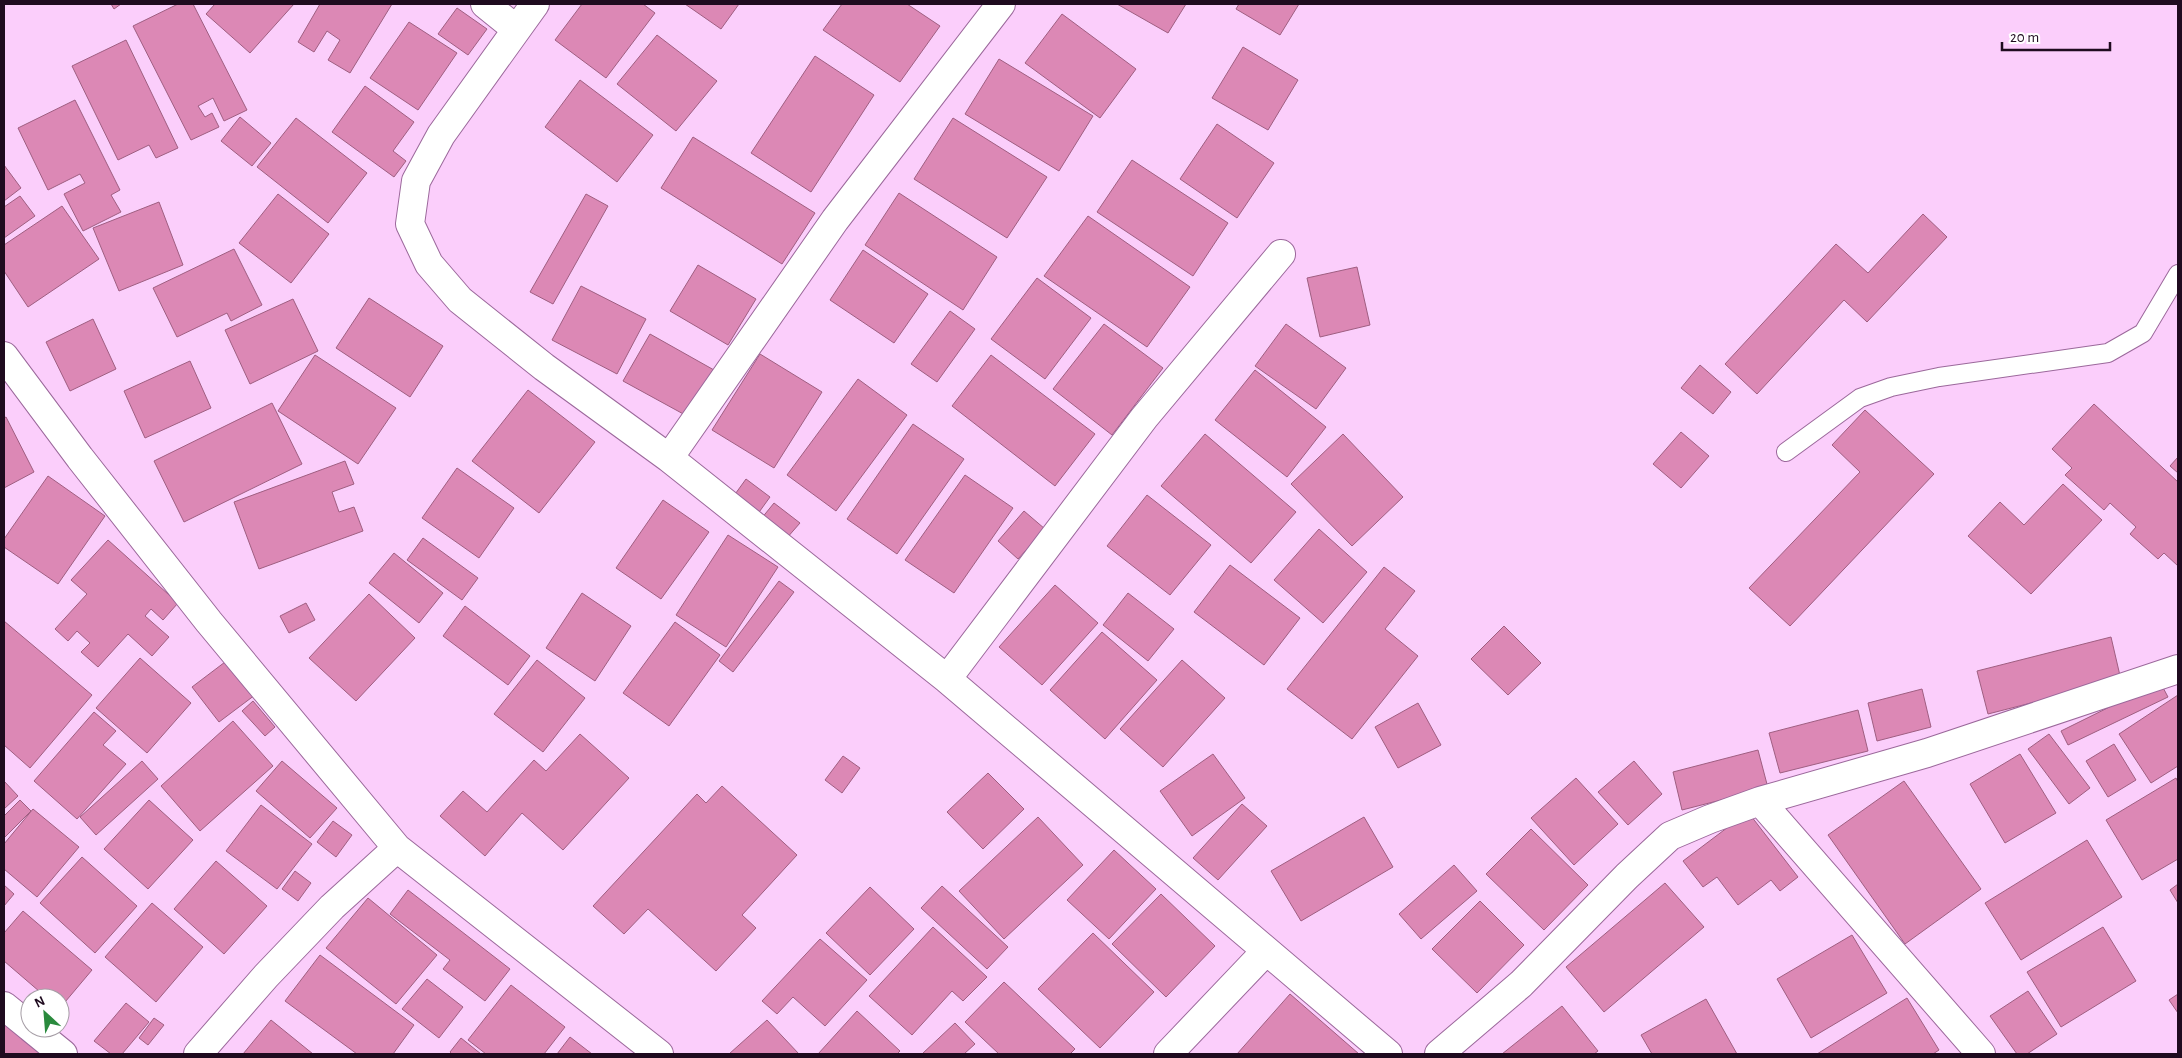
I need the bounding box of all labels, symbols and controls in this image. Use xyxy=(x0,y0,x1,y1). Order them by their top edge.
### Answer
scale bar xyxy=(2002,20,2110,52)
text: 20 m xyxy=(2010,30,2039,45)
north arrow xyxy=(20,988,70,1038)
text: N xyxy=(32,994,47,1011)

